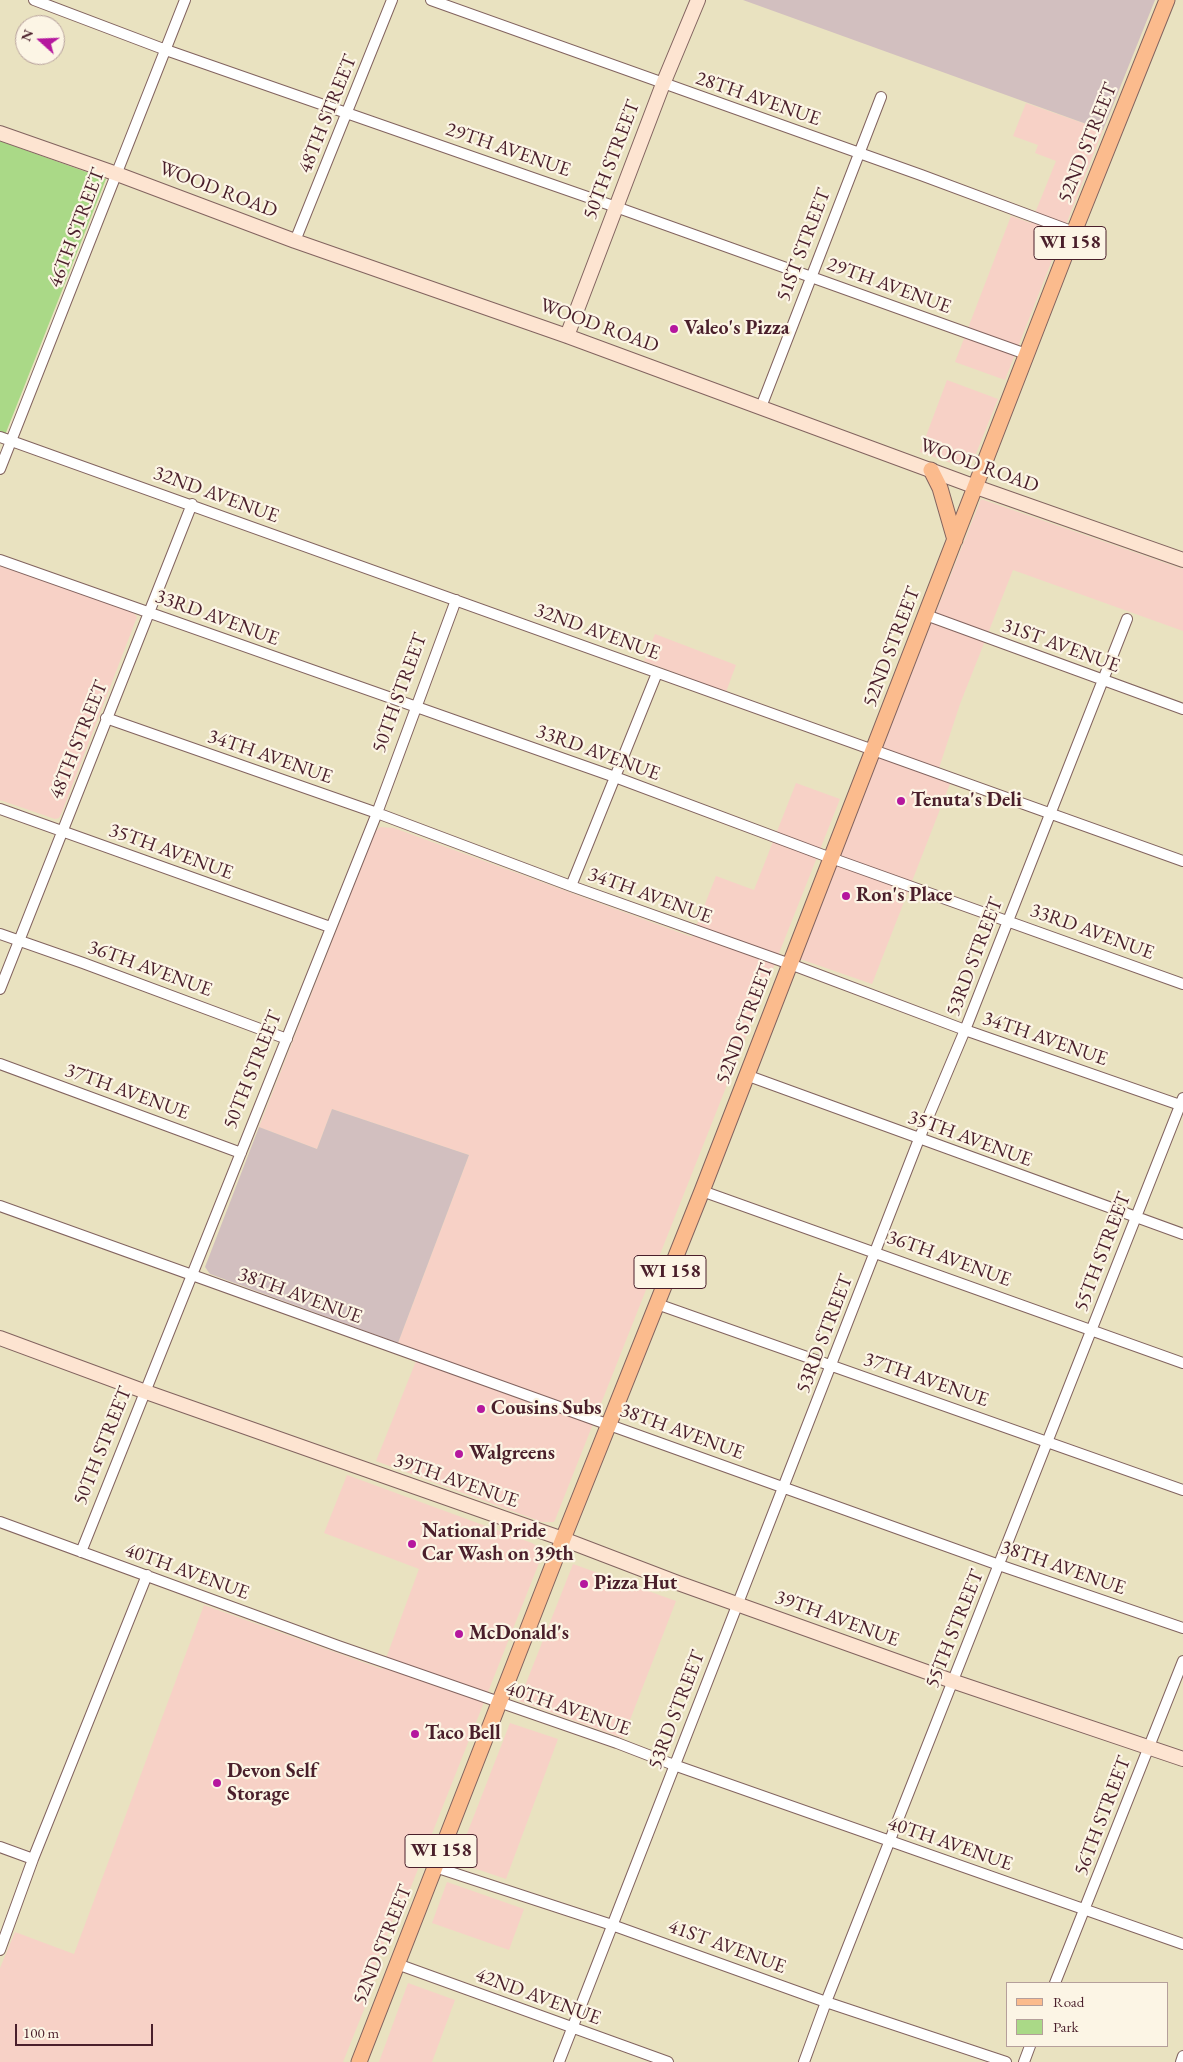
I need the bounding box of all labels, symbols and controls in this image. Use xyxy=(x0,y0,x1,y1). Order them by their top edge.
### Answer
north arrow xyxy=(15,15,65,65)
text: N xyxy=(16,27,37,44)
street label: 48TH STREET xyxy=(293,51,363,177)
street label: 28TH AVENUE xyxy=(692,66,824,132)
street label: 52ND STREET xyxy=(1053,80,1123,206)
street label: 50TH STREET xyxy=(578,97,646,223)
street label: 29TH AVENUE xyxy=(442,117,574,183)
street label: WOOD ROAD xyxy=(155,156,281,224)
street label: 46TH STREET xyxy=(43,165,111,291)
street label: 51ST STREET xyxy=(772,185,836,305)
road number: WI 158 xyxy=(1034,227,1106,260)
street label: 29TH AVENUE xyxy=(824,252,954,320)
street label: WOOD ROAD xyxy=(536,293,662,359)
place label: Valeo's Pizza xyxy=(684,317,789,341)
marker: Valeo's Pizza xyxy=(668,323,680,335)
street label: WOOD ROAD xyxy=(916,433,1042,499)
street label: 32ND AVENUE xyxy=(150,461,282,529)
street label: 52ND STREET xyxy=(858,583,926,711)
street label: 33RD AVENUE xyxy=(152,584,282,652)
street label: 32ND AVENUE xyxy=(531,598,663,666)
street label: 31ST AVENUE xyxy=(999,614,1123,678)
street label: 50TH STREET xyxy=(367,630,433,756)
street label: 48TH STREET xyxy=(44,677,114,803)
street label: 33RD AVENUE xyxy=(533,719,663,787)
street label: 34TH AVENUE xyxy=(204,724,336,790)
place label: Tenuta's Deli xyxy=(911,789,1022,813)
marker: Tenuta's Deli xyxy=(895,795,907,807)
street label: 35TH AVENUE xyxy=(106,818,236,886)
street label: 34TH AVENUE xyxy=(585,862,715,930)
place label: Ron's Place xyxy=(856,884,952,908)
marker: Ron's Place xyxy=(840,890,852,902)
street label: 53RD STREET xyxy=(941,894,1009,1020)
street label: 33RD AVENUE xyxy=(1027,898,1157,966)
street label: 36TH AVENUE xyxy=(85,935,215,1003)
street label: 52ND STREET xyxy=(711,960,779,1088)
street label: 34TH AVENUE xyxy=(979,1006,1111,1072)
street label: 50TH STREET xyxy=(218,1007,288,1133)
street label: 37TH AVENUE xyxy=(62,1058,192,1126)
street label: 35TH AVENUE xyxy=(905,1105,1035,1173)
street label: 55TH STREET xyxy=(1069,1189,1137,1315)
street label: 36TH AVENUE xyxy=(884,1225,1014,1293)
road number: WI 158 xyxy=(634,1256,706,1288)
street label: 38TH AVENUE xyxy=(235,1262,365,1330)
street label: 53RD STREET xyxy=(791,1271,859,1397)
street label: 37TH AVENUE xyxy=(860,1347,992,1413)
street label: 50TH STREET xyxy=(68,1383,138,1509)
place label: Cousins Subs xyxy=(491,1397,602,1421)
street label: 38TH AVENUE xyxy=(617,1398,747,1466)
marker: Cousins Subs xyxy=(475,1403,487,1415)
place label: Walgreens xyxy=(469,1442,555,1466)
street label: 39TH AVENUE xyxy=(390,1448,522,1514)
marker: Walgreens xyxy=(453,1448,465,1460)
place label: National Pride Car Wash on 39th xyxy=(422,1520,574,1567)
street label: 38TH AVENUE xyxy=(997,1535,1129,1601)
street label: 40TH AVENUE xyxy=(122,1538,252,1606)
marker: National Pride Car Wash on 39th xyxy=(406,1538,418,1550)
street label: 55TH STREET xyxy=(920,1566,990,1692)
place label: Pizza Hut xyxy=(594,1572,677,1596)
marker: Pizza Hut xyxy=(578,1578,590,1590)
street label: 39TH AVENUE xyxy=(772,1585,902,1653)
place label: McDonald's xyxy=(469,1622,569,1646)
marker: McDonald's xyxy=(453,1628,465,1640)
street label: 53RD STREET xyxy=(643,1647,711,1773)
street label: 40TH AVENUE xyxy=(502,1676,634,1742)
place label: Taco Bell xyxy=(425,1722,501,1746)
marker: Taco Bell xyxy=(409,1728,421,1740)
street label: 56TH STREET xyxy=(1069,1753,1137,1879)
place label: Devon Self Storage xyxy=(227,1760,317,1807)
marker: Devon Self Storage xyxy=(211,1777,223,1789)
street label: 40TH AVENUE xyxy=(884,1811,1016,1877)
road number: WI 158 xyxy=(405,1834,477,1868)
street label: 52ND STREET xyxy=(348,1882,418,2008)
street label: 41ST AVENUE xyxy=(665,1915,789,1979)
street label: 42ND AVENUE xyxy=(472,1963,604,2031)
legend xyxy=(1006,1982,1168,2047)
text: Road xyxy=(1053,1992,1084,2011)
scale bar xyxy=(18,2014,155,2046)
text: Park xyxy=(1053,2017,1079,2036)
text: 100 m xyxy=(23,2023,59,2042)

